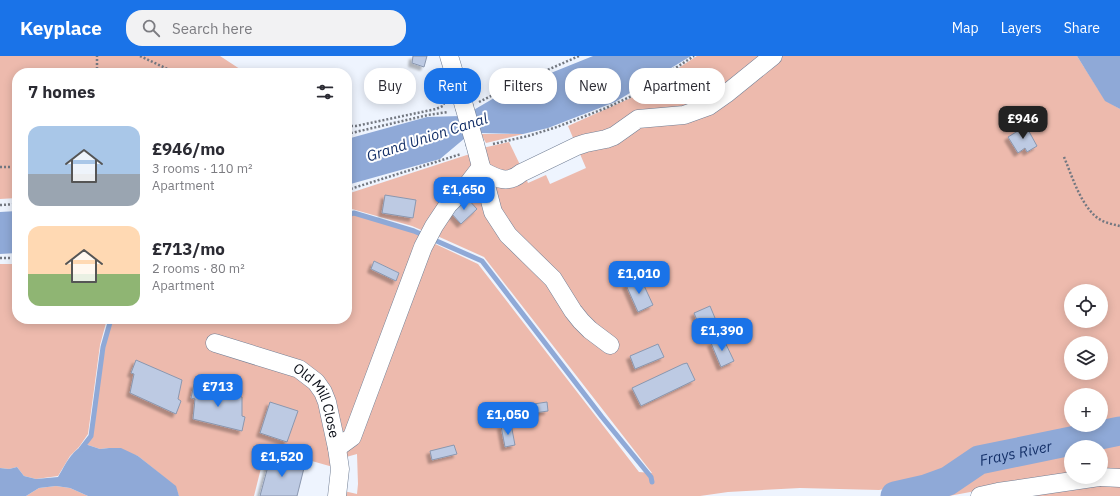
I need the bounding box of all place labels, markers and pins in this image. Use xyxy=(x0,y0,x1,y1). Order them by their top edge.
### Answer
pin: £946 xyxy=(999,106,1047,140)
pin: £1,650 xyxy=(431,177,497,211)
pin: £1,010 xyxy=(606,261,672,295)
pin: £1,390 xyxy=(689,318,755,352)
pin: £713 xyxy=(194,374,242,408)
pin: £1,050 xyxy=(475,402,541,436)
pin: £1,520 xyxy=(249,444,315,478)

